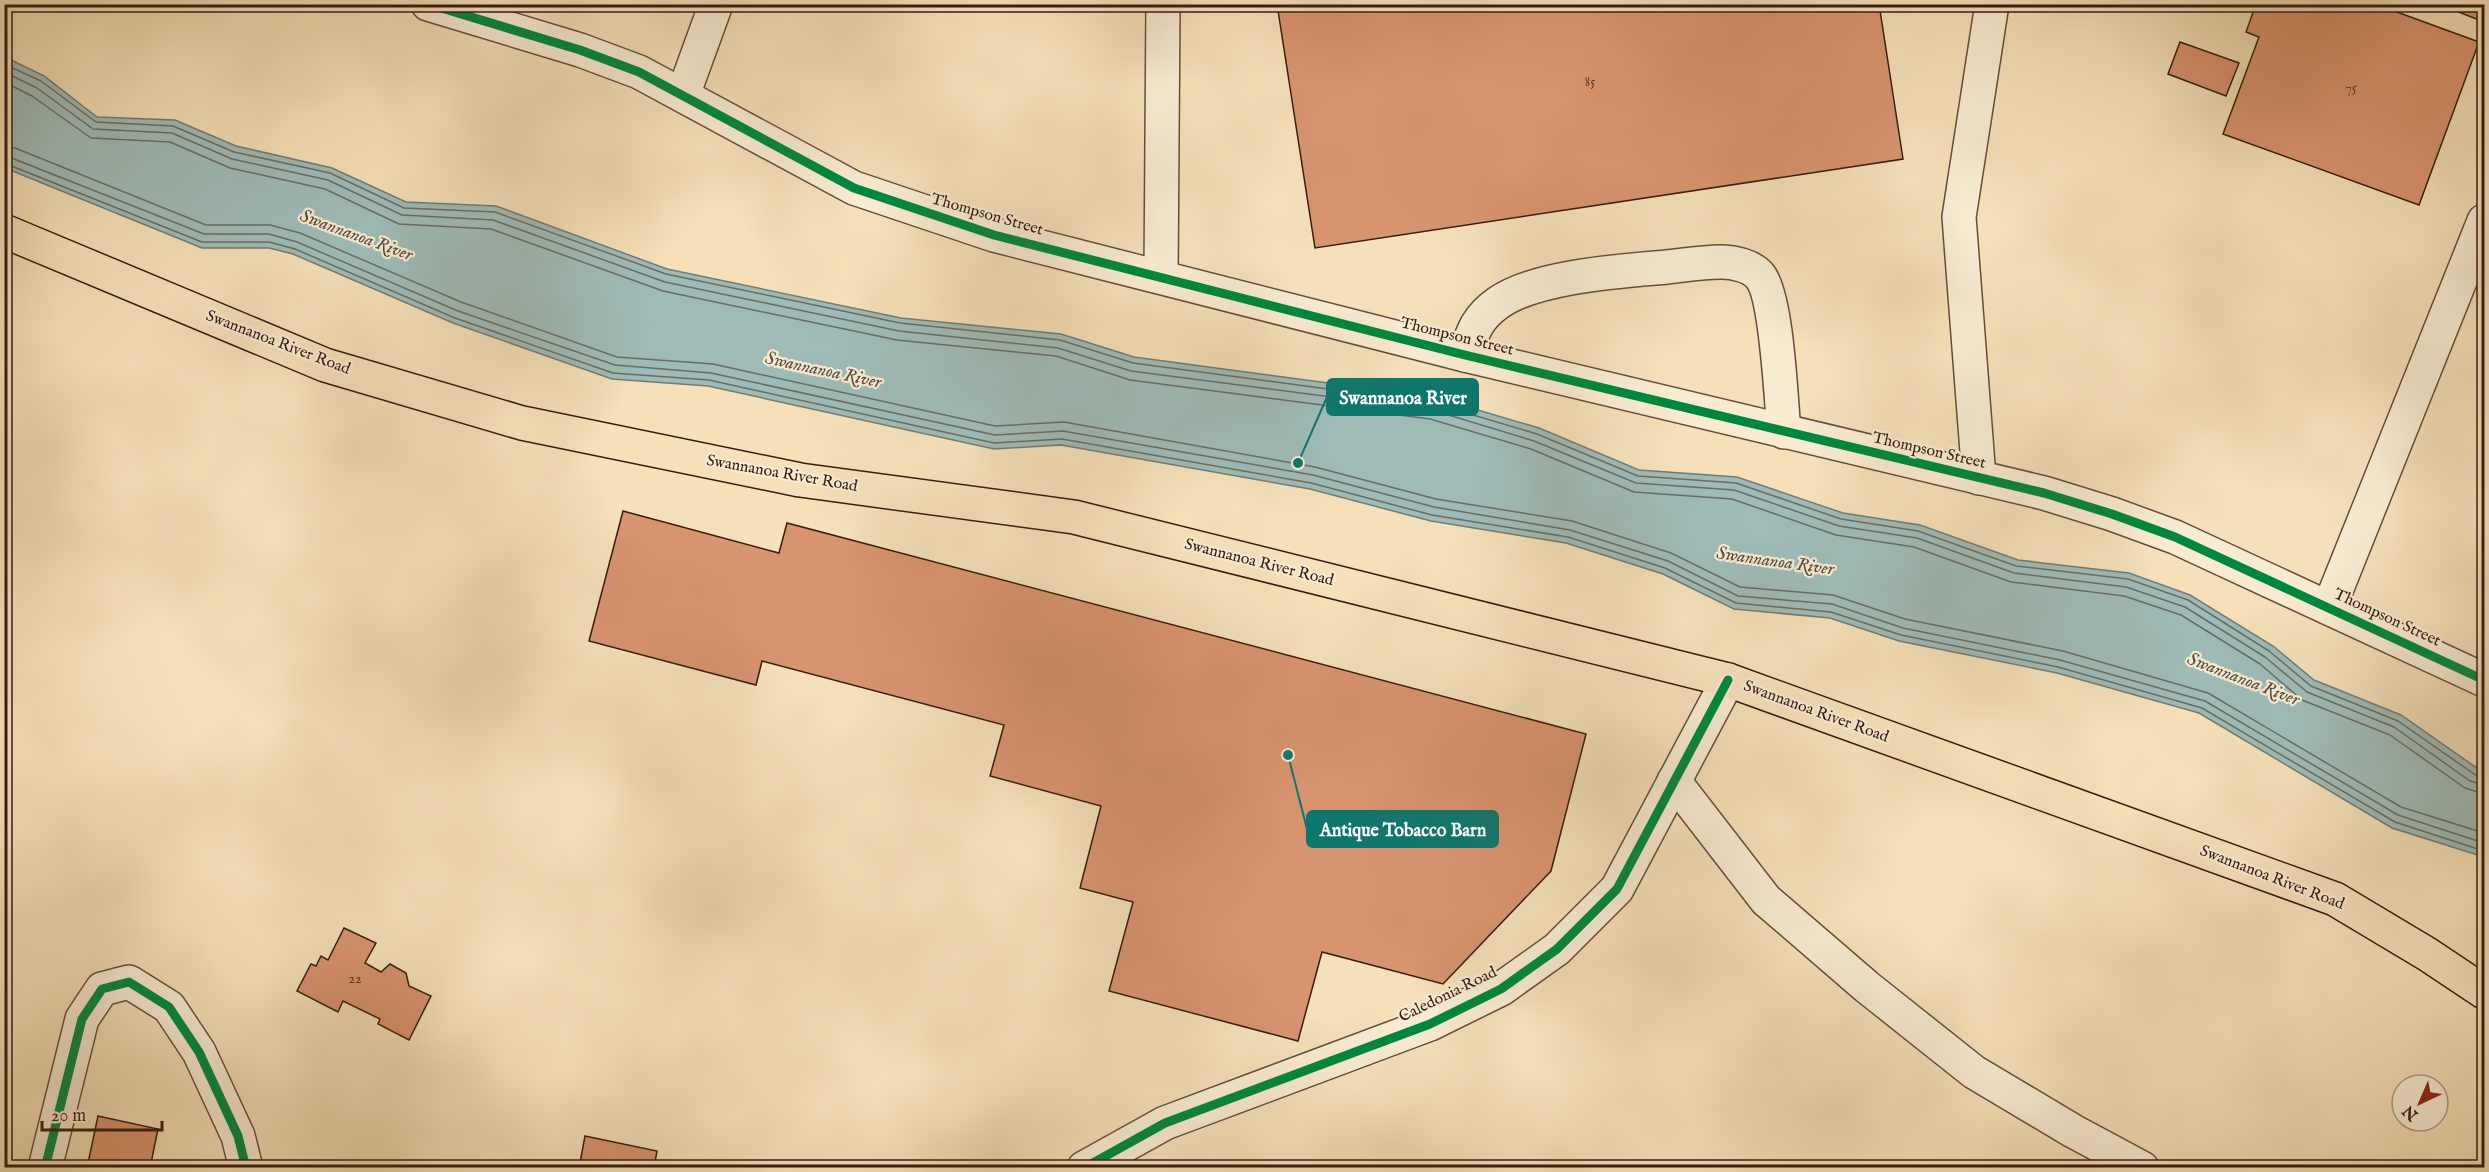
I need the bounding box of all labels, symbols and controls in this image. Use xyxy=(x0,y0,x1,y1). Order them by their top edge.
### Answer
house number: 85 xyxy=(1585,73,1595,91)
house number: 75 xyxy=(2345,79,2357,97)
street label: Thompson Street xyxy=(929,189,1046,241)
water label: Swannanoa River xyxy=(296,205,416,267)
street label: Swannanoa River Road xyxy=(203,306,353,380)
street label: Thompson Street xyxy=(1398,313,1516,361)
water label: Swannanoa River xyxy=(763,347,884,395)
callout: Swannanoa River xyxy=(1327,379,1478,415)
text: Swannanoa River xyxy=(1339,388,1467,411)
street label: Thompson Street xyxy=(1870,428,1988,474)
street label: Swannanoa River Road xyxy=(705,451,860,497)
street label: Swannanoa River Road xyxy=(1182,535,1336,591)
water label: Swannanoa River xyxy=(1715,542,1836,582)
street label: Thompson Street xyxy=(2330,584,2444,652)
water label: Swannanoa River xyxy=(2184,648,2303,712)
street label: Swannanoa River Road xyxy=(1741,676,1892,748)
callout: Antique Tobacco Barn xyxy=(1307,811,1498,847)
text: Antique Tobacco Barn xyxy=(1319,820,1487,843)
street label: Swannanoa River Road xyxy=(2197,841,2347,915)
street label: Caledonia Road xyxy=(1396,962,1501,1027)
house number: 22 xyxy=(348,970,362,988)
north arrow xyxy=(2390,1073,2450,1133)
scale bar xyxy=(42,1094,162,1132)
text: N xyxy=(2399,1100,2424,1125)
text: 20 m xyxy=(51,1105,86,1128)

